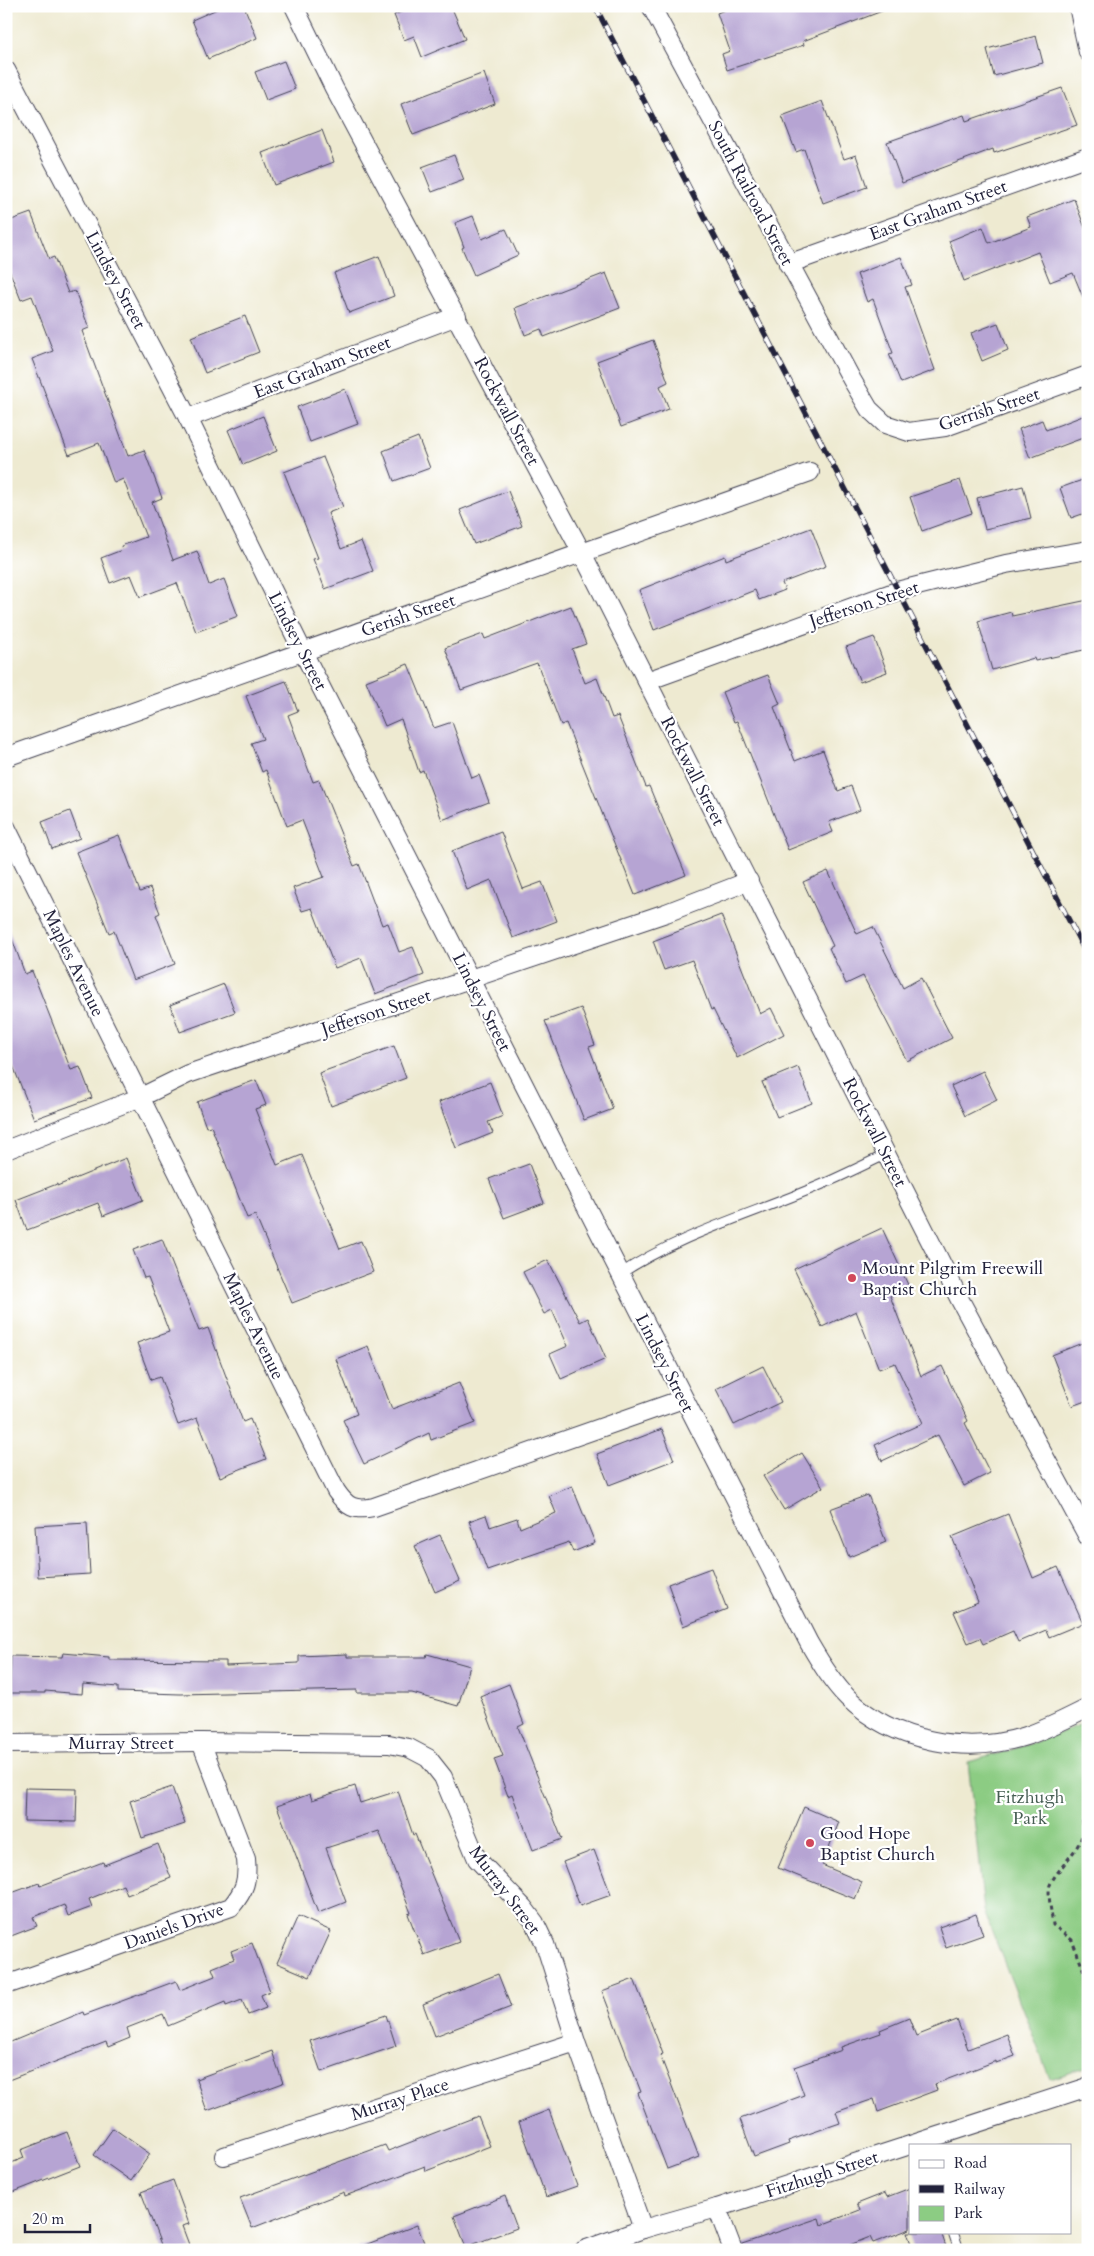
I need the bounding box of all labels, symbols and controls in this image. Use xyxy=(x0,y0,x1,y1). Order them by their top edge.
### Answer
street label: South Railroad Street xyxy=(702,116,799,270)
street label: East Graham Street xyxy=(866,174,1011,247)
street label: Lindsey Street xyxy=(79,227,152,334)
street label: East Graham Street xyxy=(250,330,395,405)
street label: Rockwall Street xyxy=(467,353,546,470)
street label: Gerrish Street xyxy=(936,381,1043,438)
street label: Jefferson Street xyxy=(803,575,922,635)
street label: Lindsey Street xyxy=(262,588,333,695)
street label: Gerish Street xyxy=(358,588,459,643)
street label: Rockwall Street xyxy=(654,712,731,830)
street label: Maples Avenue xyxy=(37,905,110,1021)
street label: Lindsey Street xyxy=(446,949,517,1056)
street label: Jefferson Street xyxy=(315,983,434,1043)
street label: Rockwall Street xyxy=(836,1073,913,1191)
place label: Mount Pilgrim Freewill Baptist Church xyxy=(862,1256,1044,1302)
street label: Maples Avenue xyxy=(217,1268,290,1384)
marker: Mount Pilgrim Freewill Baptist Church xyxy=(846,1272,858,1284)
street label: Lindsey Street xyxy=(629,1310,700,1417)
street label: Murray Street xyxy=(68,1731,174,1756)
park label: Fitzhugh Park xyxy=(996,1785,1065,1831)
place label: Good Hope Baptist Church xyxy=(820,1821,935,1867)
marker: Good Hope Baptist Church xyxy=(804,1837,816,1849)
street label: Murray Street xyxy=(463,1841,546,1940)
street label: Daniels Drive xyxy=(121,1897,228,1956)
street label: Murray Place xyxy=(348,2072,452,2127)
street label: Fitzhugh Street xyxy=(763,2144,882,2204)
legend xyxy=(909,2144,1072,2234)
text: Road xyxy=(954,2153,987,2173)
text: Railway xyxy=(954,2179,1005,2199)
scale bar xyxy=(25,2201,90,2233)
text: Park xyxy=(954,2203,983,2223)
text: 20 m xyxy=(32,2209,64,2229)

